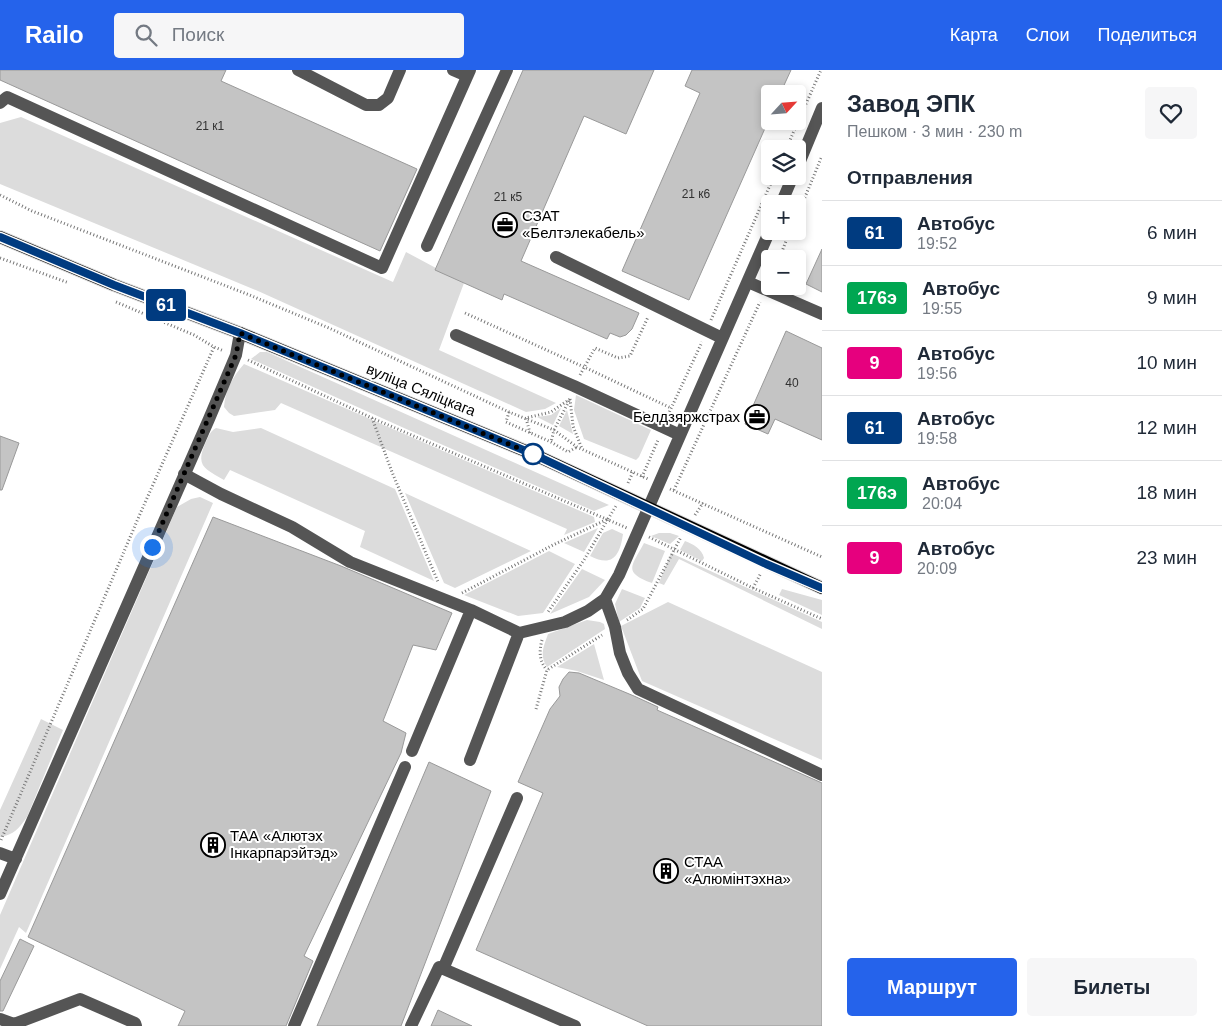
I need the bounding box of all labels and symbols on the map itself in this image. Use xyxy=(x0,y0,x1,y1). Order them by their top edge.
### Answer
north arrow xyxy=(761,85,806,130)
house number: 21 к1 xyxy=(196,119,225,133)
house number: 21 к6 xyxy=(682,187,711,201)
house number: 21 к5 xyxy=(494,190,523,204)
place label: СЗАТ «Белтэлекабель» xyxy=(522,207,644,241)
office icon: СЗАТ «Белтэлекабель» xyxy=(492,212,518,238)
line badge: 61 xyxy=(144,289,188,321)
street label: вуліца Сяліцкага xyxy=(364,360,479,419)
house number: 40 xyxy=(785,376,799,390)
office icon: Белдзяржстрах xyxy=(744,404,770,430)
place label: Белдзяржстрах xyxy=(633,408,740,425)
unlabelled marker xyxy=(522,443,544,465)
your location xyxy=(140,535,165,560)
place label: ТАА «Алютэх Інкарпарэйтэд» xyxy=(230,827,338,861)
building icon: ТАА «Алютэх Інкарпарэйтэд» xyxy=(200,832,226,858)
place label: СТАА «Алюмінтэхна» xyxy=(684,853,791,887)
building icon: СТАА «Алюмінтэхна» xyxy=(653,858,679,884)

